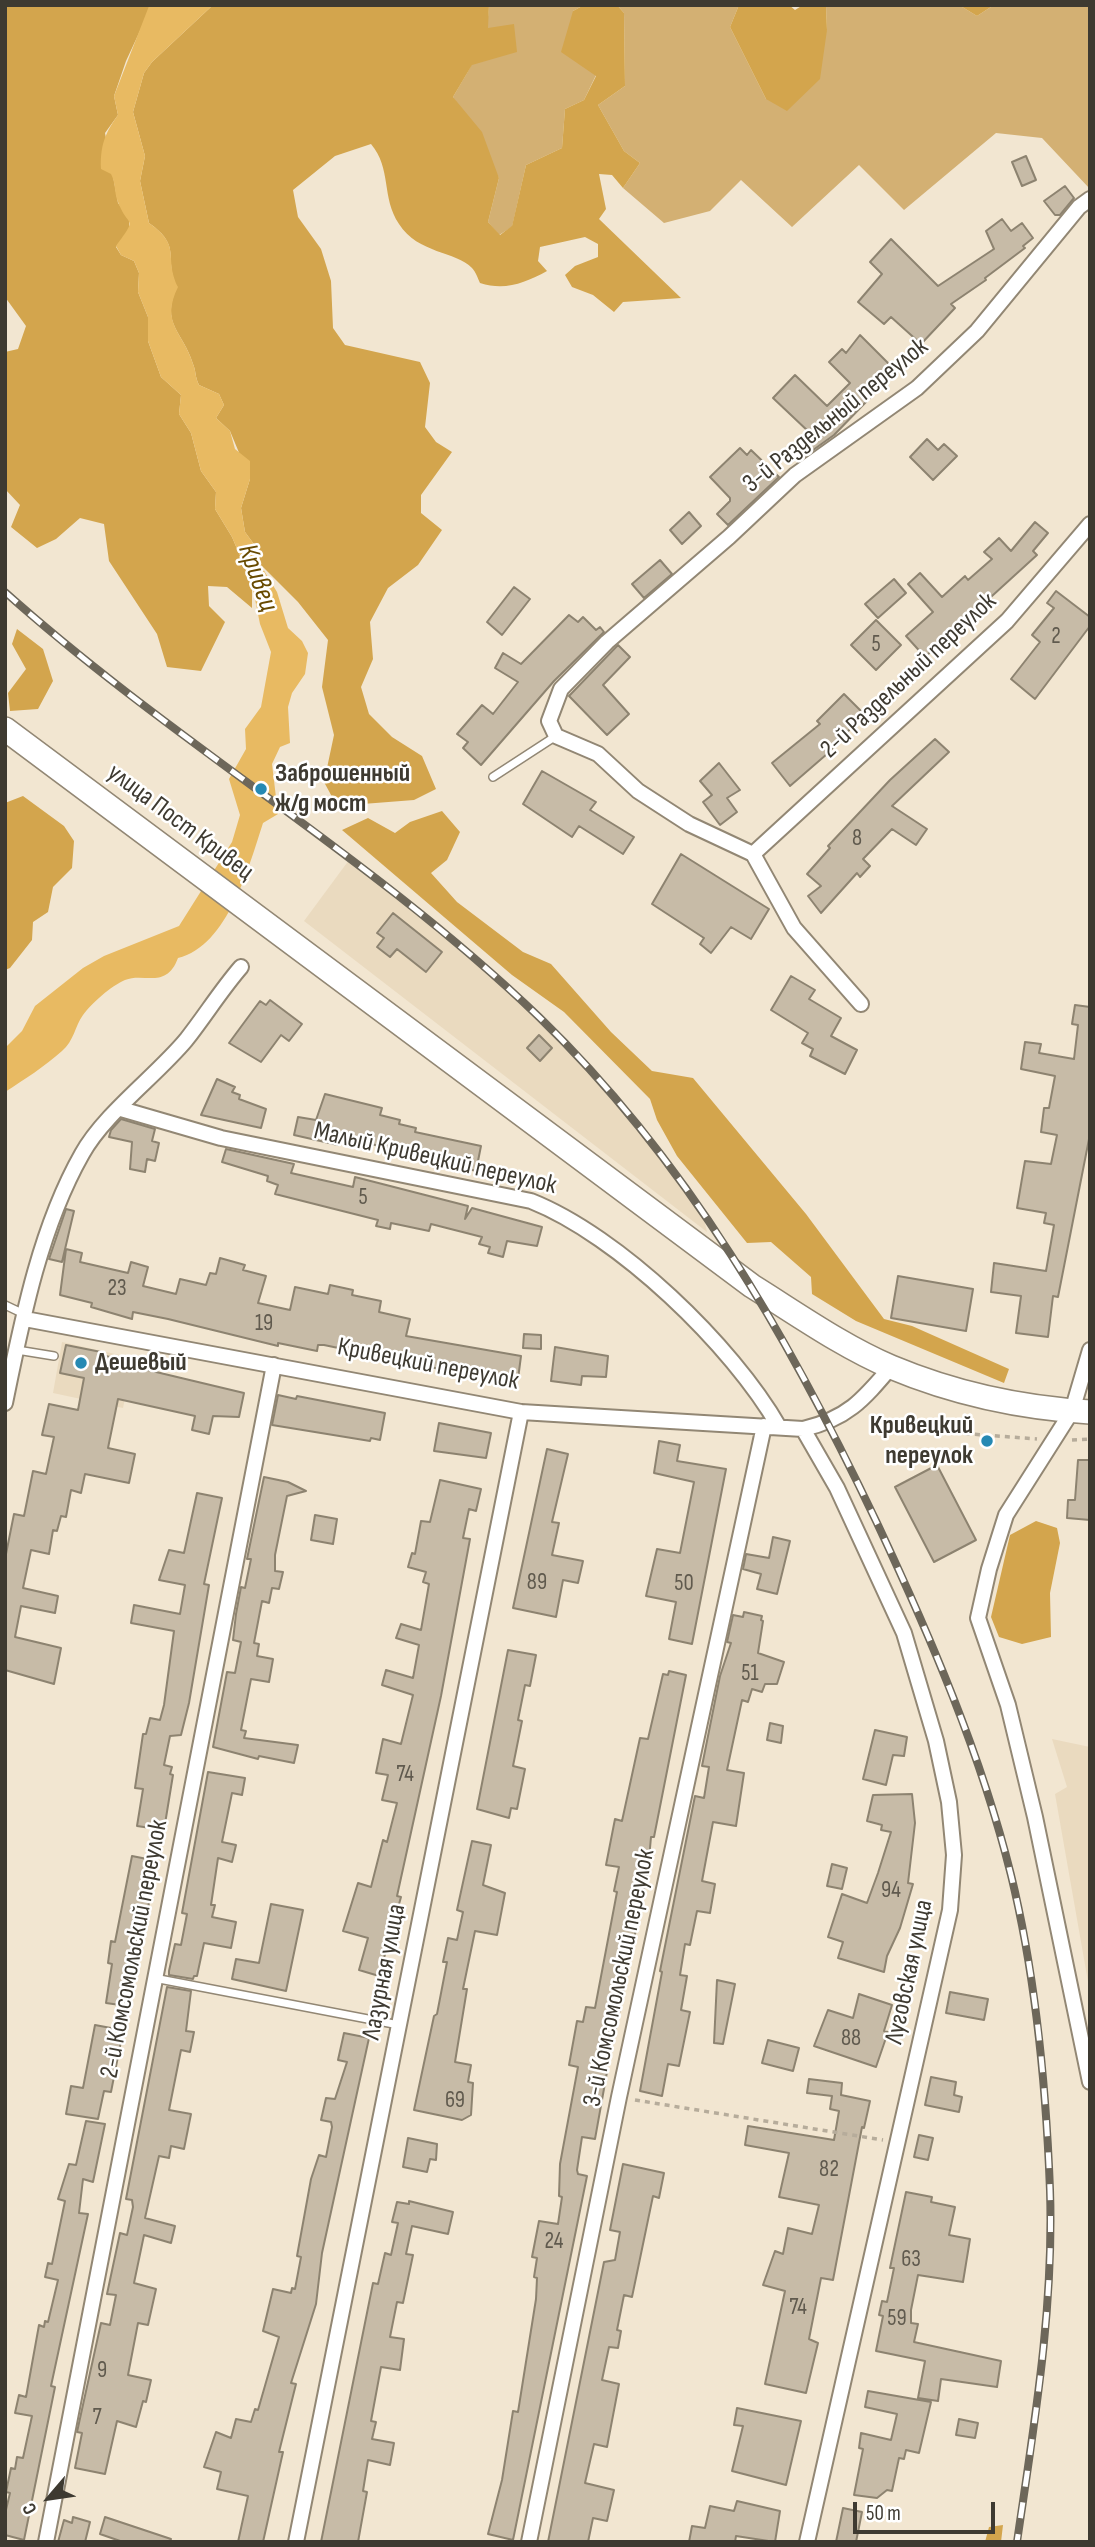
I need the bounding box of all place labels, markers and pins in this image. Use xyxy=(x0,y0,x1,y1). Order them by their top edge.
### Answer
place label: Заброшенный ж/д мост xyxy=(275,758,410,820)
marker: Заброшенный ж/д мост xyxy=(253,781,269,797)
place label: Дешевый xyxy=(95,1347,187,1379)
marker: Дешевый xyxy=(73,1355,89,1371)
place label: Кривецкий переулок xyxy=(870,1410,973,1472)
marker: Кривецкий переулок xyxy=(979,1433,995,1449)

